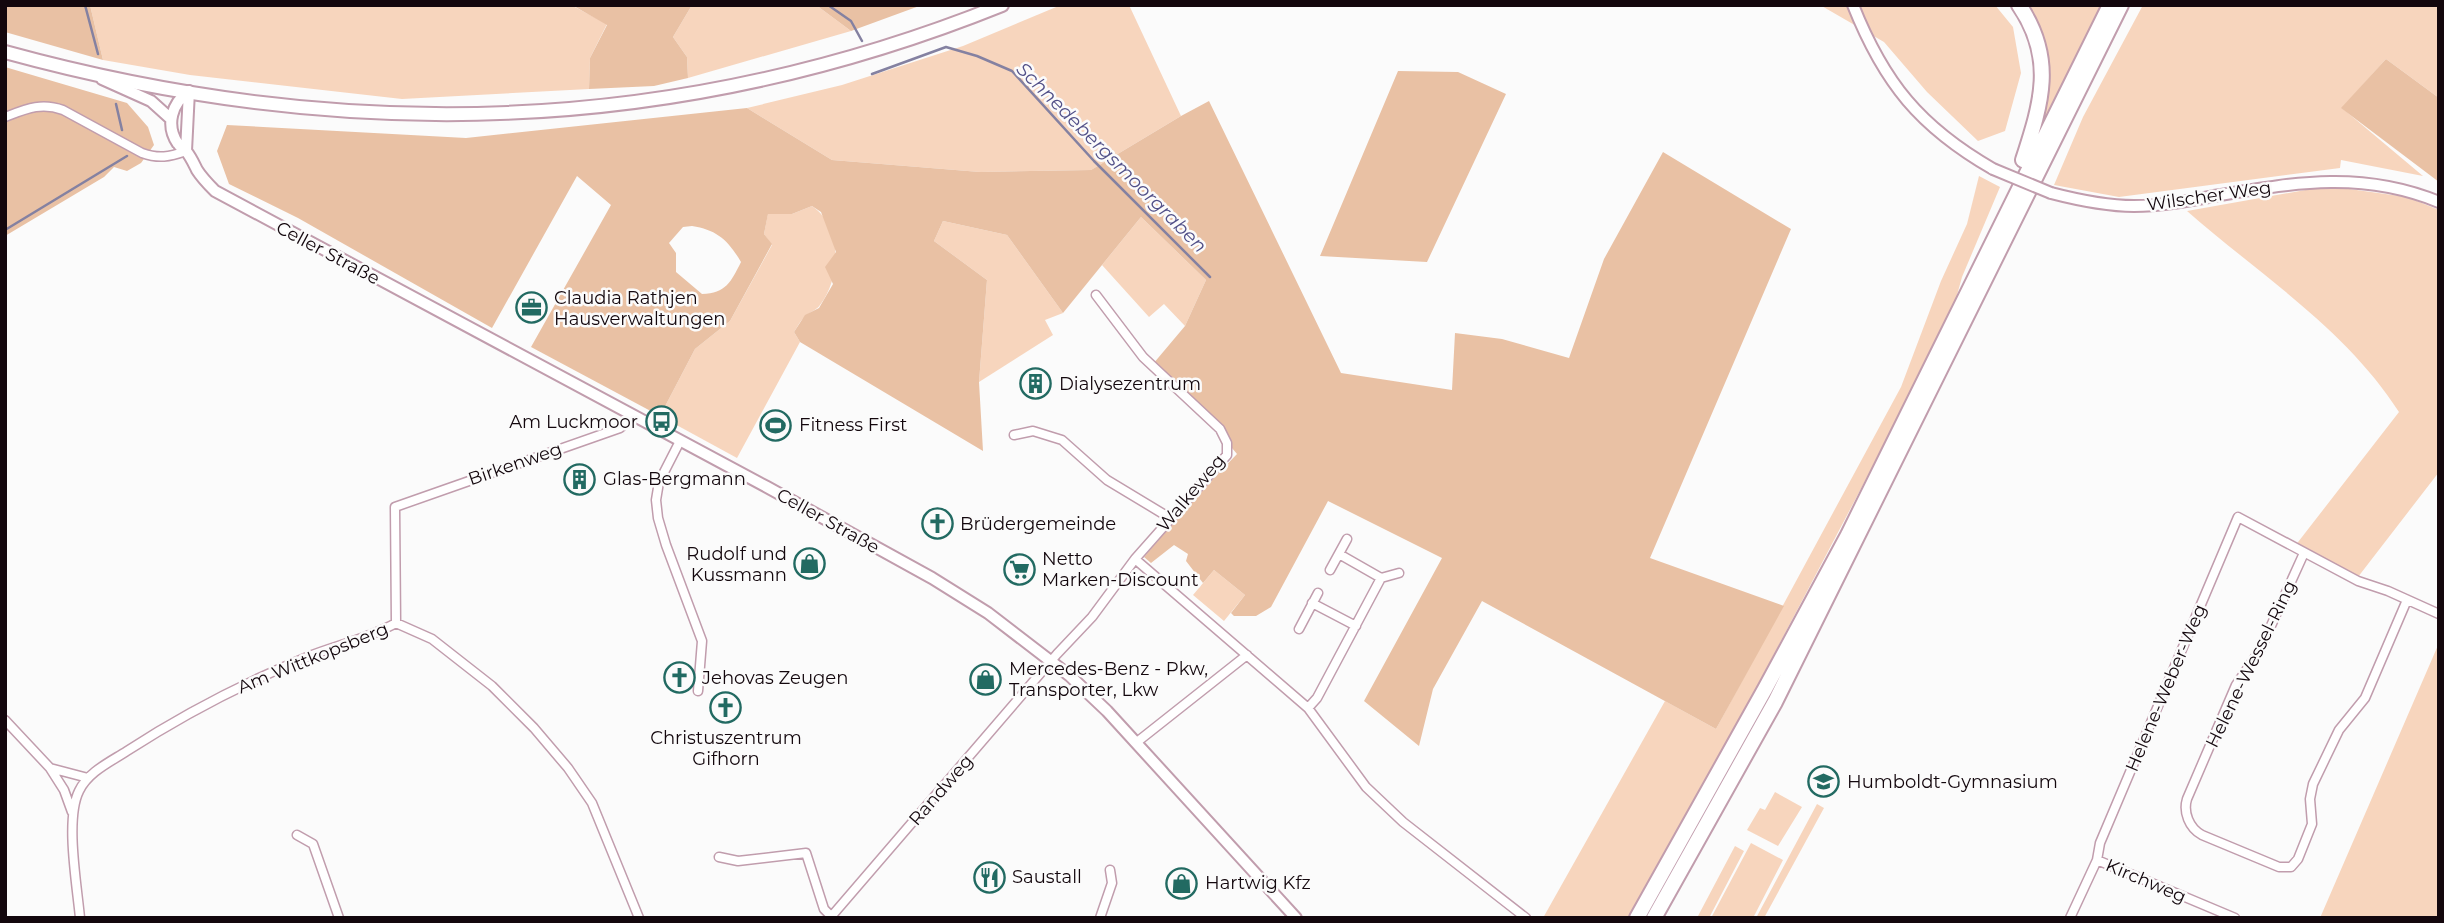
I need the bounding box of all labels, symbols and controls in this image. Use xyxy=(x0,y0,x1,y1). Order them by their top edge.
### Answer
water label: Schnedebergsmoorgraben xyxy=(1012,57,1212,257)
street label: Wilscher Weg xyxy=(2145,176,2273,216)
street label: Celler Straße xyxy=(272,217,384,290)
place label: Claudia Rathjen Hausverwaltungen xyxy=(554,287,726,330)
office icon: Claudia Rathjen Hausverwaltungen xyxy=(514,291,548,325)
building icon: Dialysezentrum xyxy=(1019,367,1053,401)
place label: Dialysezentrum xyxy=(1059,373,1201,395)
bus stop icon: Am Luckmoor xyxy=(644,405,678,439)
sports icon: Fitness First xyxy=(759,408,793,442)
place label: Am Luckmoor xyxy=(509,411,638,433)
place label: Fitness First xyxy=(799,414,907,436)
street label: Birkenweg xyxy=(465,438,565,490)
street label: Walkeweg xyxy=(1152,450,1230,536)
building icon: Glas-Bergmann xyxy=(563,462,597,496)
place label: Glas-Bergmann xyxy=(603,468,746,490)
street label: Celler Straße xyxy=(773,484,883,558)
church icon: Brüdergemeinde xyxy=(920,507,954,541)
place label: Brüdergemeinde xyxy=(960,513,1116,535)
place label: Rudolf und Kussmann xyxy=(686,543,787,586)
shop icon: Rudolf und Kussmann xyxy=(793,547,827,581)
place label: Netto Marken-Discount xyxy=(1042,548,1199,591)
supermarket icon: Netto Marken-Discount xyxy=(1002,552,1036,586)
street label: Helene-Wessel-Ring xyxy=(2201,577,2301,751)
street label: Helene-Weber-Weg xyxy=(2121,601,2211,775)
street label: Am Wittkopsberg xyxy=(234,618,392,698)
place label: Mercedes-Benz - Pkw, Transporter, Lkw xyxy=(1009,658,1208,701)
church icon: Jehovas Zeugen xyxy=(662,661,696,695)
shop icon: Mercedes-Benz - Pkw, Transporter, Lkw xyxy=(969,662,1003,696)
place label: Jehovas Zeugen xyxy=(701,667,848,689)
church icon: Christuszentrum Gifhorn xyxy=(709,690,743,724)
place label: Christuszentrum Gifhorn xyxy=(650,727,802,770)
street label: Randweg xyxy=(904,750,978,830)
school or university icon: Humboldt-Gymnasium xyxy=(1807,765,1841,799)
place label: Humboldt-Gymnasium xyxy=(1847,771,2058,793)
street label: Kirchweg xyxy=(2102,854,2190,908)
restaurant icon: Saustall xyxy=(972,860,1006,894)
place label: Saustall xyxy=(1012,866,1082,888)
shop icon: Hartwig Kfz xyxy=(1165,866,1199,900)
place label: Hartwig Kfz xyxy=(1205,872,1311,894)

